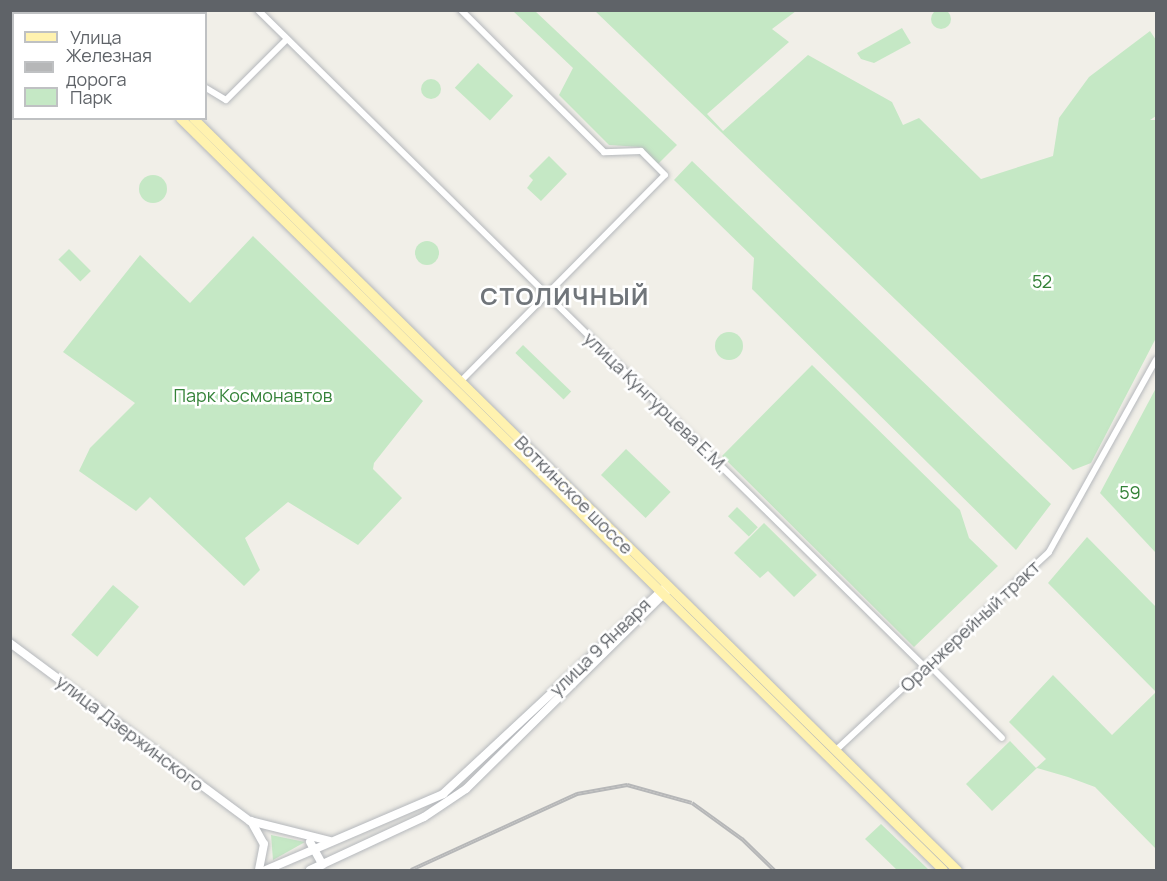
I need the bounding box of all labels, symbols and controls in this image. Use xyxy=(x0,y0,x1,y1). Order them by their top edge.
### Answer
legend xyxy=(12,12,207,120)
text: Улица xyxy=(70,25,122,49)
text: Железная дорога xyxy=(66,43,152,91)
text: Парк xyxy=(70,85,112,109)
park label: 52 xyxy=(1032,270,1052,292)
district label: СТОЛИЧНЫЙ xyxy=(480,282,650,310)
street label: улица Кунгурцева Е.М. xyxy=(579,327,733,477)
park label: Парк Космонавтов xyxy=(174,384,332,406)
street label: Воткинское шоссе xyxy=(510,431,638,559)
park label: 59 xyxy=(1119,481,1141,503)
street label: Оранжерейный тракт xyxy=(896,556,1044,696)
street label: улица 9 Января xyxy=(545,594,655,700)
street label: улица Дзержинского xyxy=(52,670,208,796)

